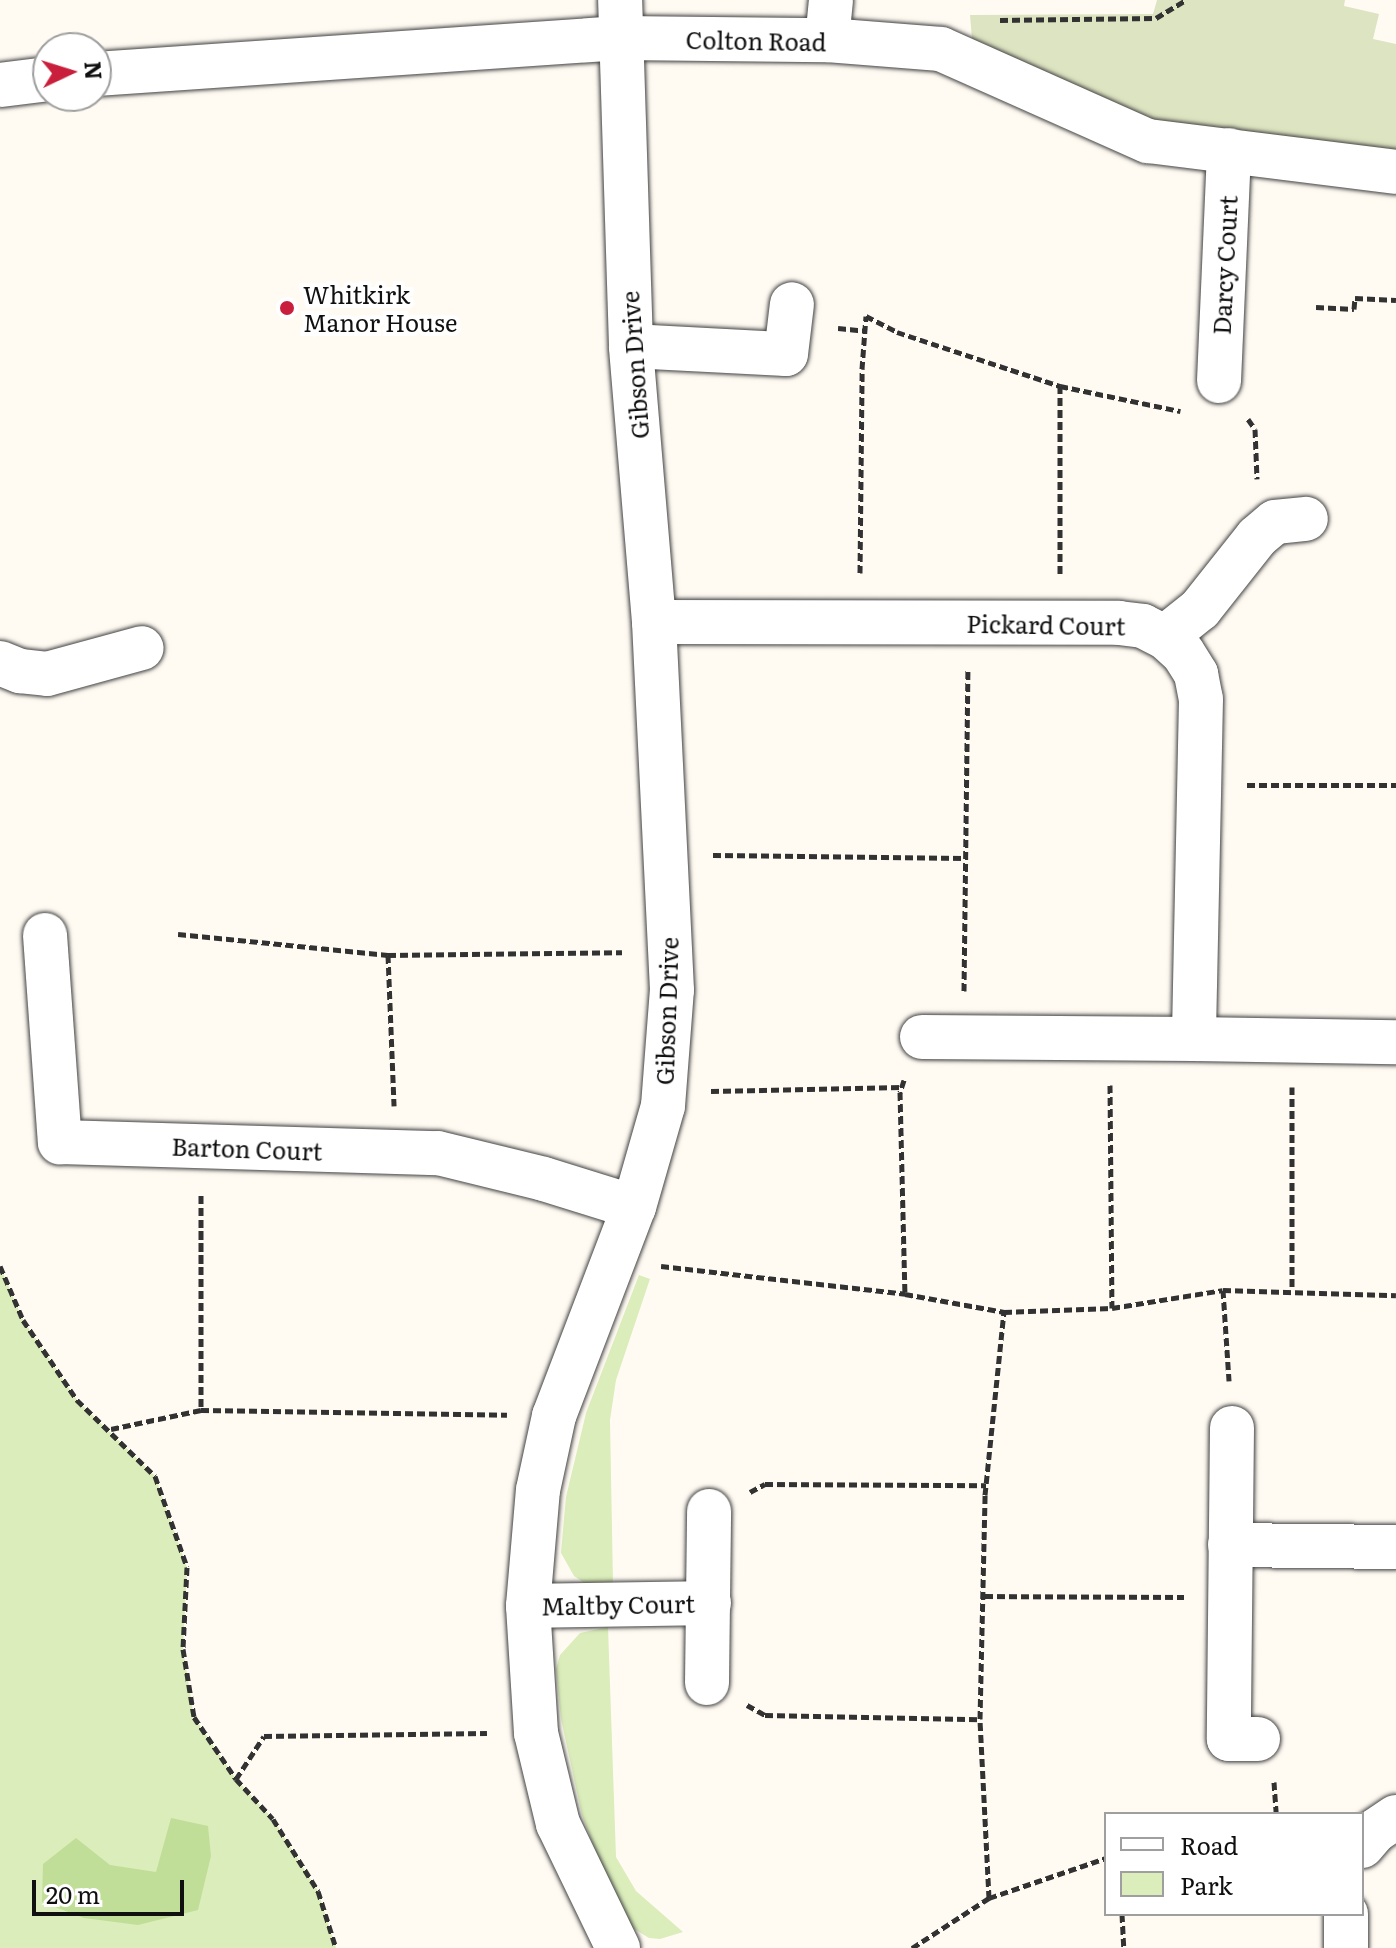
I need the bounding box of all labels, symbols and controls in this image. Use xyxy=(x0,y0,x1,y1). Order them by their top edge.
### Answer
street label: Colton Road xyxy=(685,24,827,56)
north arrow xyxy=(32,32,112,112)
text: N xyxy=(77,60,112,81)
street label: Darcy Court xyxy=(1206,194,1242,336)
place label: Whitkirk Manor House xyxy=(303,280,457,336)
street label: Gibson Drive xyxy=(614,290,654,440)
marker: Whitkirk Manor House xyxy=(278,299,296,317)
street label: Pickard Court xyxy=(966,608,1126,640)
street label: Gibson Drive xyxy=(649,936,683,1086)
street label: Barton Court xyxy=(171,1131,323,1165)
street label: Maltby Court xyxy=(541,1588,695,1620)
legend xyxy=(1104,1812,1364,1916)
text: Road xyxy=(1180,1827,1238,1862)
scale bar xyxy=(36,1864,188,1914)
text: Park xyxy=(1180,1867,1233,1902)
text: 20 m xyxy=(46,1876,100,1911)

